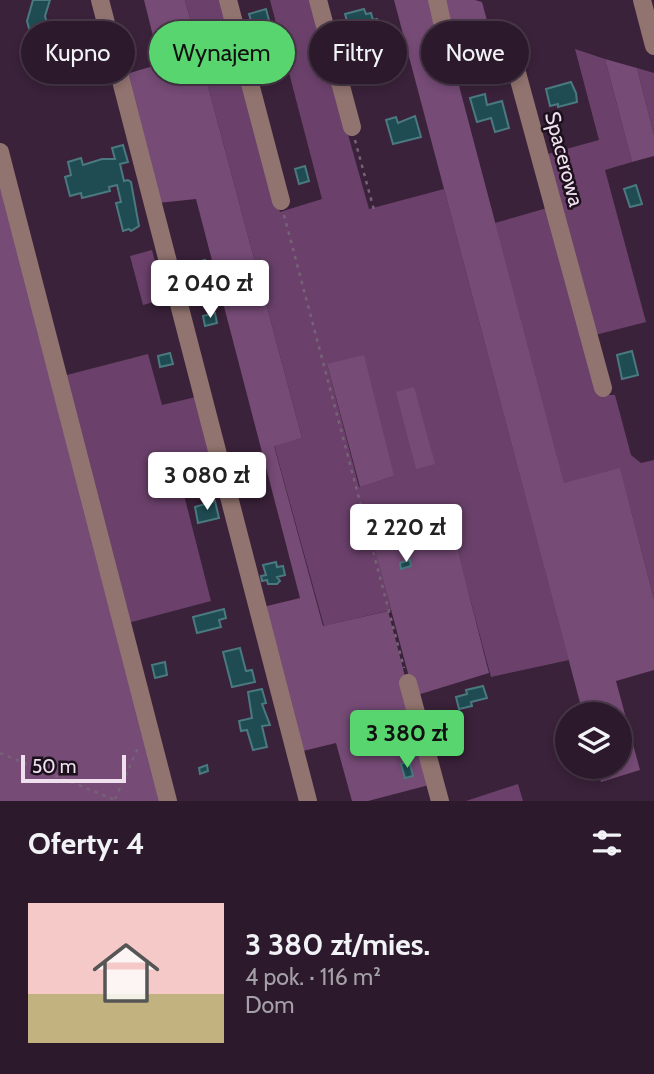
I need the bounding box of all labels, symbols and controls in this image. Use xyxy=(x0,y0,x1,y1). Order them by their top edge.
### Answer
chip: Kupno xyxy=(21,21,135,84)
chip: Wynajem xyxy=(149,21,295,84)
chip: Filtry xyxy=(309,21,407,84)
chip: Nowe xyxy=(421,21,529,84)
street label: Spacerowa xyxy=(540,109,589,209)
pin: 2 040 zł xyxy=(138,260,282,320)
text: 2 040 zł xyxy=(167,269,253,297)
pin: 3 080 zł xyxy=(135,452,279,512)
text: 3 080 zł xyxy=(164,461,250,489)
pin: 2 220 zł xyxy=(334,504,478,564)
text: 2 220 zł xyxy=(366,513,446,541)
map controls xyxy=(555,702,632,779)
button: layers xyxy=(555,702,632,779)
pin: 3 380 zł xyxy=(335,710,479,770)
text: 3 380 zł xyxy=(366,719,448,747)
scale bar xyxy=(21,752,126,784)
text: 50 m xyxy=(32,755,76,778)
icon: filters xyxy=(588,824,626,862)
text: Oferty: 4 xyxy=(28,825,145,862)
text: 3 380 zł/mies. xyxy=(245,926,430,963)
icon: home xyxy=(84,931,168,1015)
text: 4 pok. · 116 m² xyxy=(245,963,381,991)
text: Dom xyxy=(245,991,294,1019)

